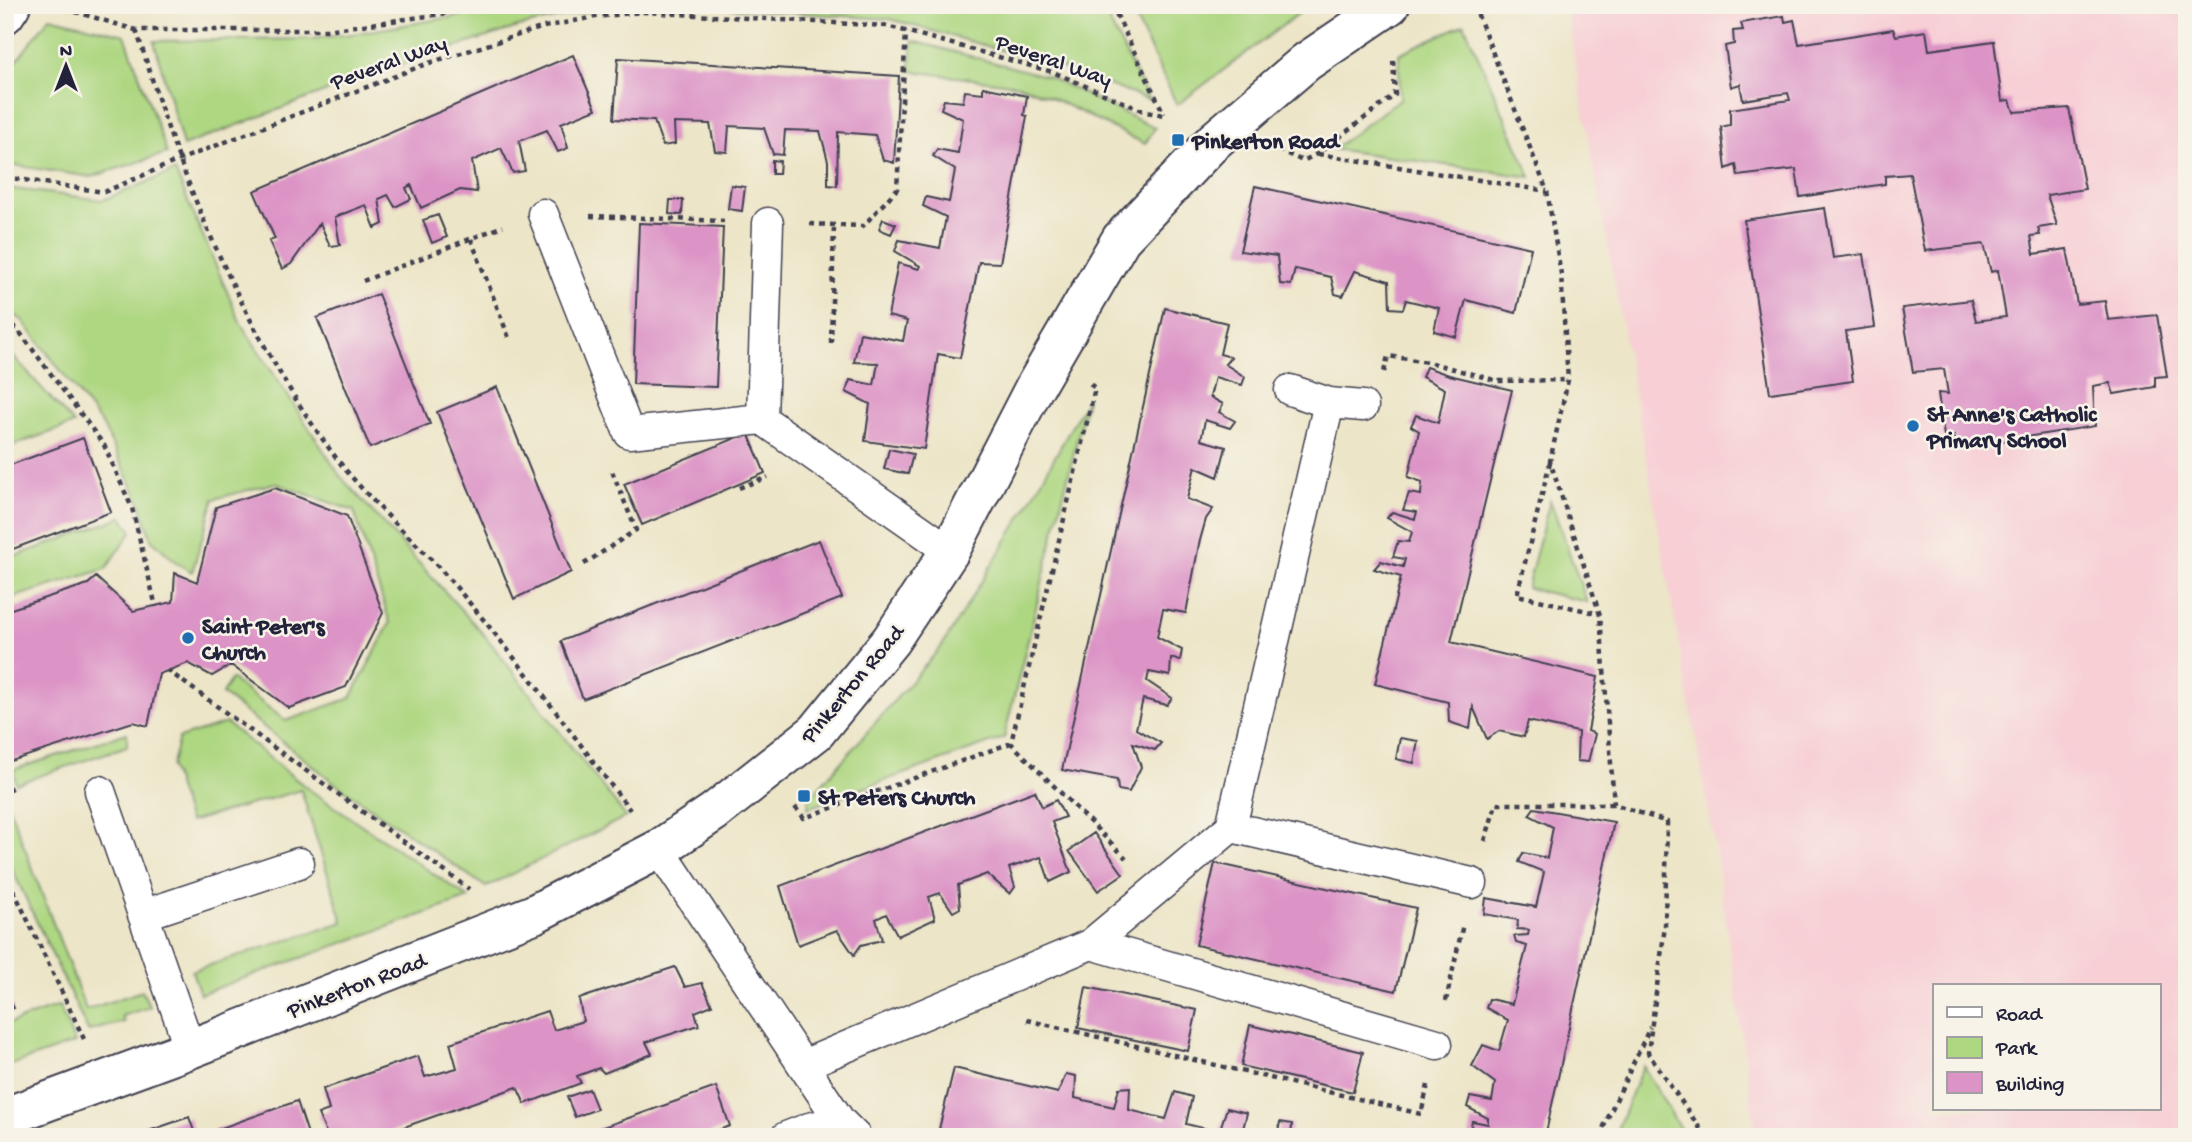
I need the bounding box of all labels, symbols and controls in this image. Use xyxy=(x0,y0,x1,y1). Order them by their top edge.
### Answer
street label: Peveral Way xyxy=(990,29,1115,95)
street label: Peveral Way xyxy=(326,31,451,98)
north arrow xyxy=(32,32,102,102)
text: N xyxy=(60,41,72,64)
place label: Pinkerton Road xyxy=(1190,130,1341,157)
marker: Pinkerton Road xyxy=(1170,132,1186,148)
place label: St Anne's Catholic Primary School xyxy=(1925,403,2098,456)
marker: St Anne's Catholic Primary School xyxy=(1905,418,1921,434)
place label: Saint Peter's Church xyxy=(202,615,326,668)
street label: Pinkerton Road xyxy=(796,619,912,751)
marker: Saint Peter's Church xyxy=(180,630,196,646)
place label: St Peters Church xyxy=(818,786,976,813)
marker: St Peters Church xyxy=(796,788,812,804)
street label: Pinkerton Road xyxy=(283,948,432,1027)
legend xyxy=(1933,984,2160,1110)
text: Road xyxy=(1996,1004,2044,1029)
text: Park xyxy=(1995,1038,2039,1063)
text: Building xyxy=(1995,1074,2065,1099)

